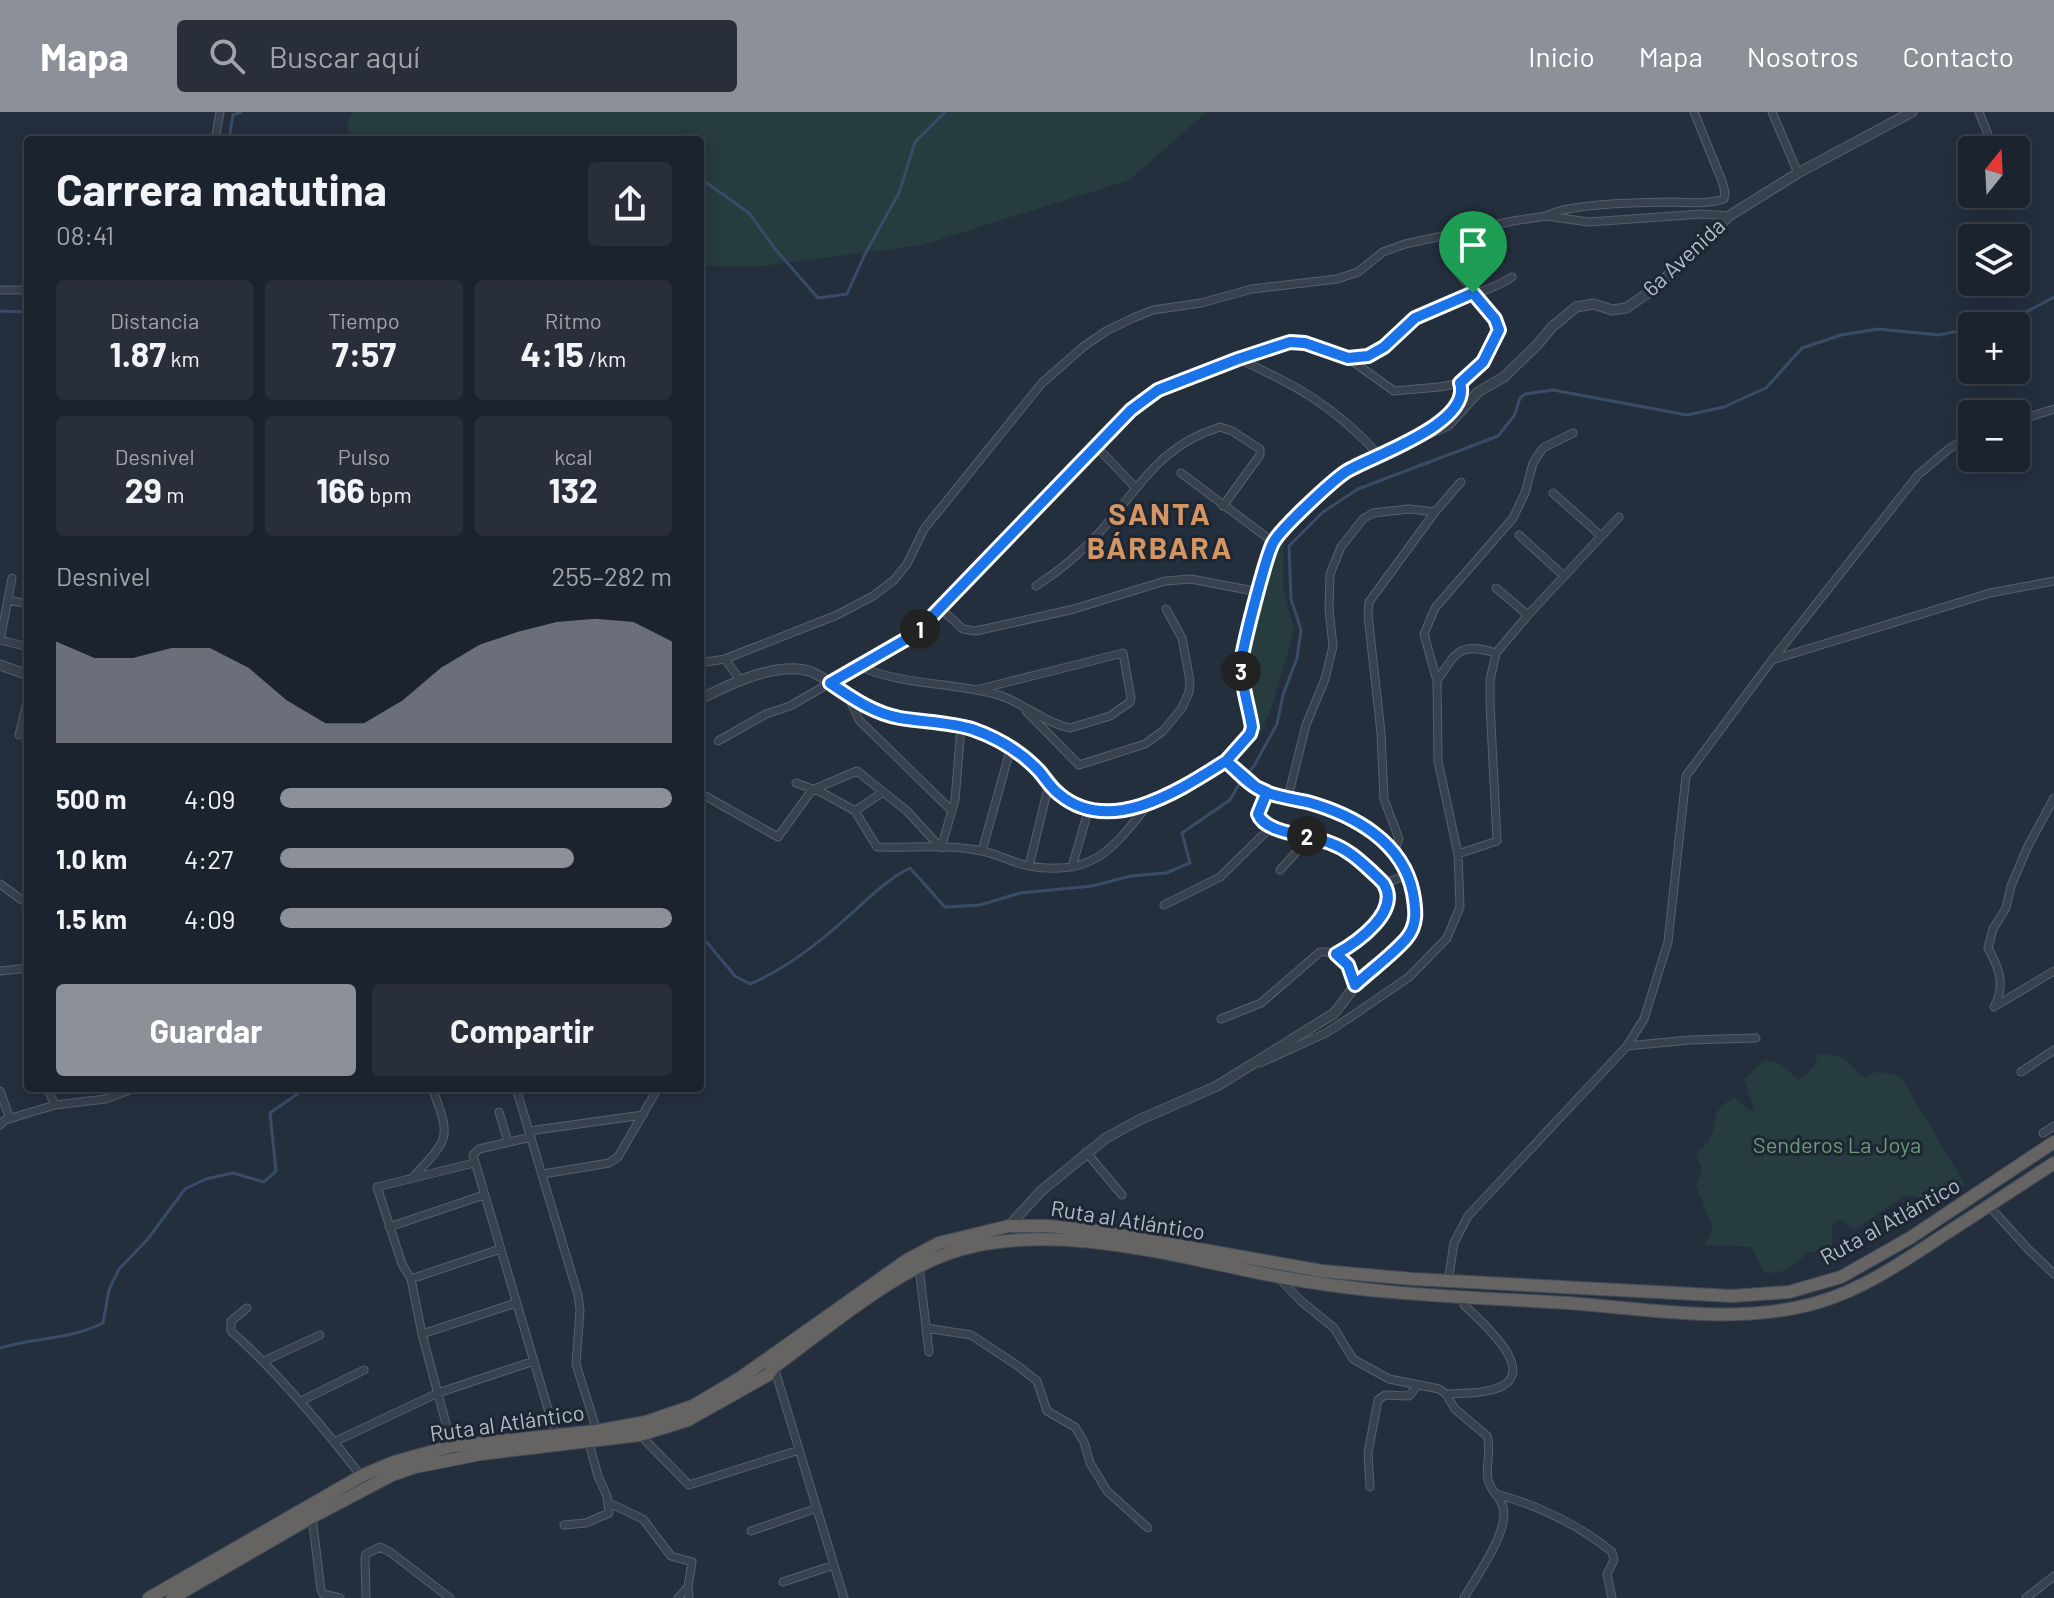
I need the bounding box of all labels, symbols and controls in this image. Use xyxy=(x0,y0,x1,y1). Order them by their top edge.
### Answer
search box xyxy=(177,20,737,92)
text: Mapa xyxy=(40,33,129,79)
icon: search xyxy=(205,34,249,78)
text: Buscar aquí xyxy=(269,38,420,74)
text: Inicio xyxy=(1528,39,1595,73)
text: Mapa xyxy=(1639,39,1703,73)
text: Nosotros xyxy=(1747,39,1859,73)
text: Contacto xyxy=(1903,39,2014,73)
north arrow xyxy=(1958,136,2030,208)
map controls xyxy=(1958,136,2030,472)
text: Carrera matutina xyxy=(56,162,387,215)
button: share xyxy=(588,162,672,246)
pin xyxy=(1439,211,1507,293)
street label: 6a Avenida xyxy=(1637,212,1730,301)
text: 08:41 xyxy=(56,219,114,250)
icon: arrive xyxy=(1451,223,1495,267)
button: layers xyxy=(1958,224,2030,296)
text: Distancia xyxy=(110,307,199,333)
text: Tiempo xyxy=(328,307,400,333)
text: Ritmo xyxy=(545,307,602,333)
button: + xyxy=(1958,312,2030,384)
text: 1.87 xyxy=(110,333,166,374)
text: 7:57 xyxy=(332,333,396,374)
text: 4:15 xyxy=(520,333,584,374)
text: km xyxy=(166,345,200,371)
text: /km xyxy=(584,345,626,371)
button: − xyxy=(1958,400,2030,472)
text: Desnivel xyxy=(115,443,195,469)
text: Pulso xyxy=(338,443,390,469)
text: kcal xyxy=(554,443,593,469)
text: 29 xyxy=(125,469,162,510)
text: 166 xyxy=(316,469,365,510)
text: 132 xyxy=(549,469,598,510)
text: m xyxy=(162,481,185,507)
text: bpm xyxy=(365,481,412,507)
district label: SANTA BÁRBARA xyxy=(1087,495,1233,565)
text: Desnivel xyxy=(56,560,151,591)
text: 255–282 m xyxy=(552,560,672,591)
pin: 1 xyxy=(900,609,940,649)
text: 1 xyxy=(916,616,924,642)
pin: 3 xyxy=(1221,651,1261,691)
text: 3 xyxy=(1235,658,1247,684)
text: 500 m xyxy=(56,783,127,814)
text: 4:09 xyxy=(184,783,235,814)
pin: 2 xyxy=(1287,816,1327,856)
text: 2 xyxy=(1301,823,1313,849)
text: 1.0 km xyxy=(56,843,127,874)
text: 4:27 xyxy=(184,843,233,874)
text: 1.5 km xyxy=(56,903,127,934)
text: 4:09 xyxy=(184,903,235,934)
button: Guardar xyxy=(56,984,356,1076)
button: Compartir xyxy=(372,984,672,1076)
park label: Senderos La Joya xyxy=(1753,1131,1921,1157)
street label: Ruta al Atlántico xyxy=(1815,1171,1964,1269)
street label: Ruta al Atlántico xyxy=(1049,1194,1207,1244)
street label: Ruta al Atlántico xyxy=(428,1398,586,1446)

